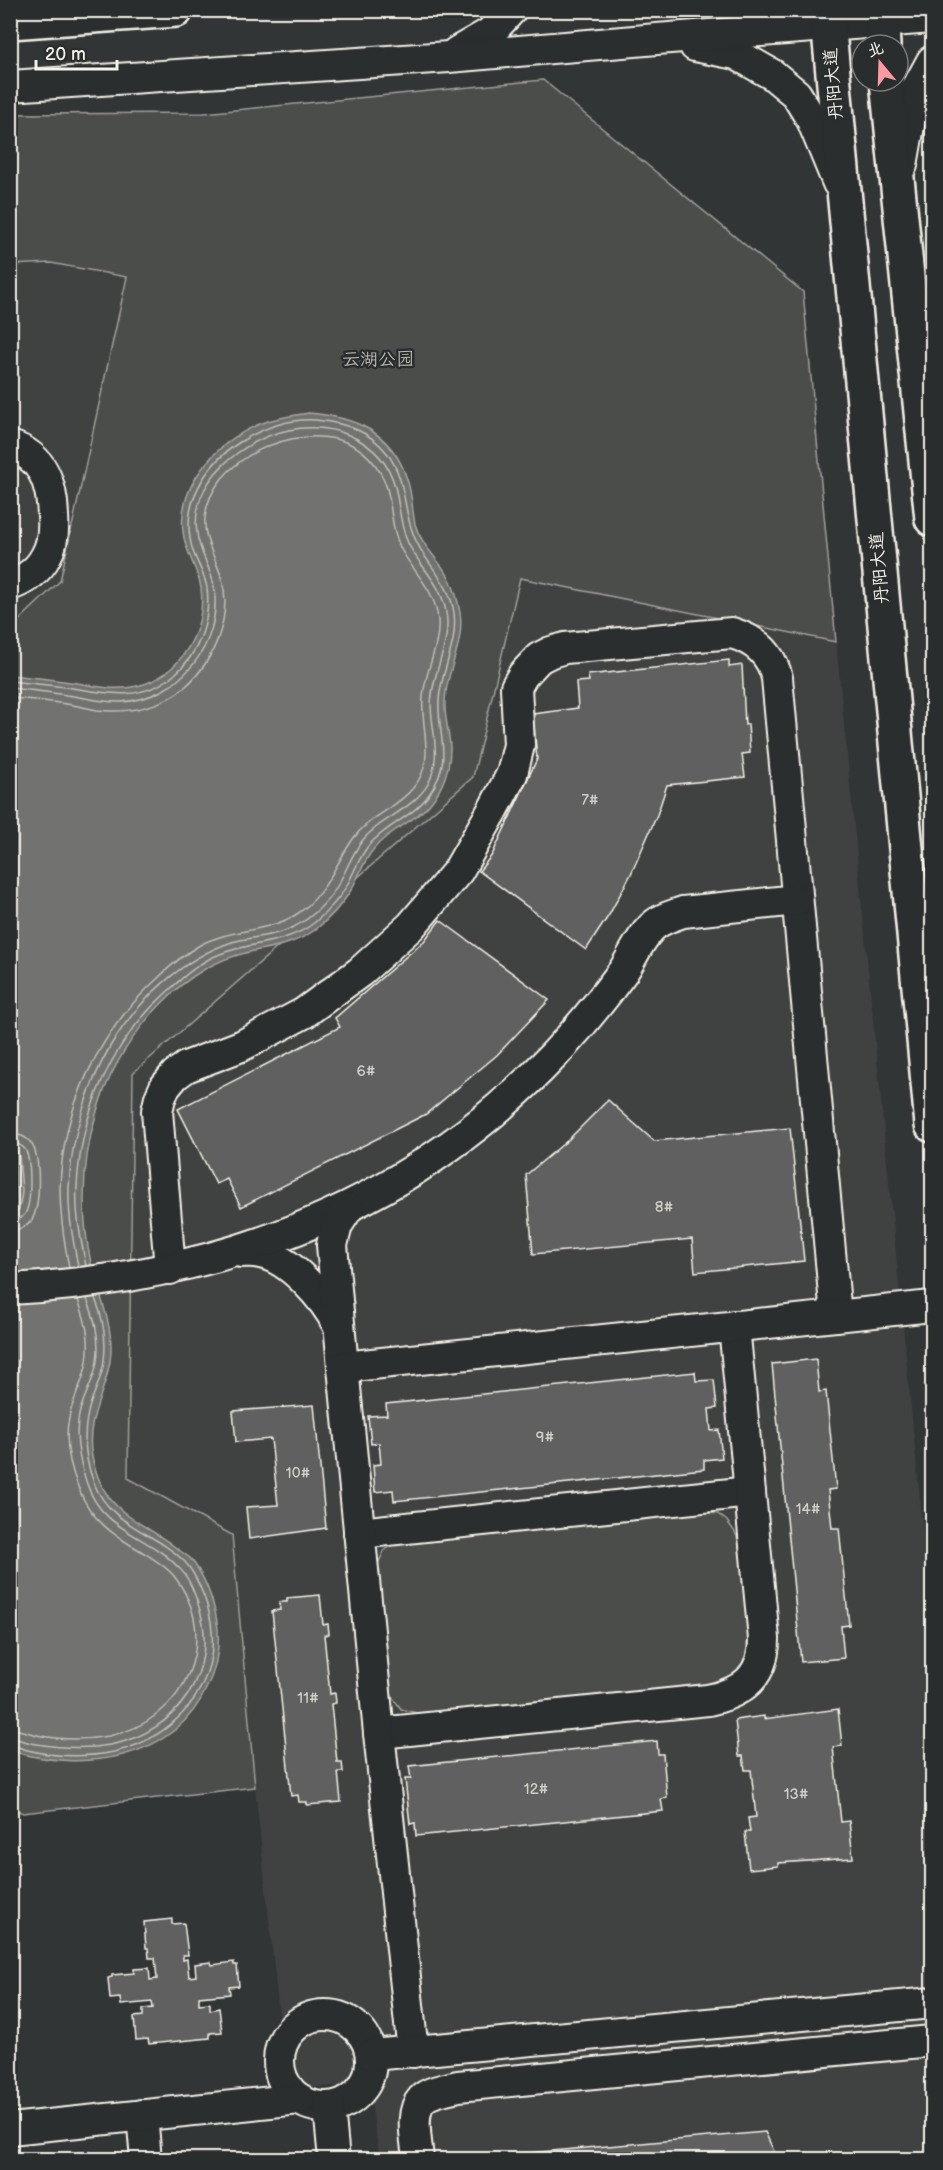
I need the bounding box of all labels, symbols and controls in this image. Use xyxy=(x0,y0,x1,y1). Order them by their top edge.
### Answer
scale bar xyxy=(36,33,117,71)
north arrow xyxy=(850,33,910,93)
text: 北 xyxy=(865,39,886,62)
text: 20 m xyxy=(45,44,86,65)
street label: 丹阳大道 xyxy=(820,47,847,121)
park label: 云湖公园 xyxy=(342,349,414,370)
street label: 丹阳大道 xyxy=(866,531,893,605)
house number: 7# xyxy=(581,791,599,810)
house number: 6# xyxy=(357,1062,375,1081)
house number: 8# xyxy=(655,1198,673,1217)
house number: 9# xyxy=(536,1428,554,1447)
house number: 10# xyxy=(286,1464,310,1483)
house number: 14# xyxy=(796,1500,820,1519)
house number: 11# xyxy=(297,1689,319,1708)
house number: 12# xyxy=(524,1780,548,1799)
house number: 13# xyxy=(784,1785,808,1804)

